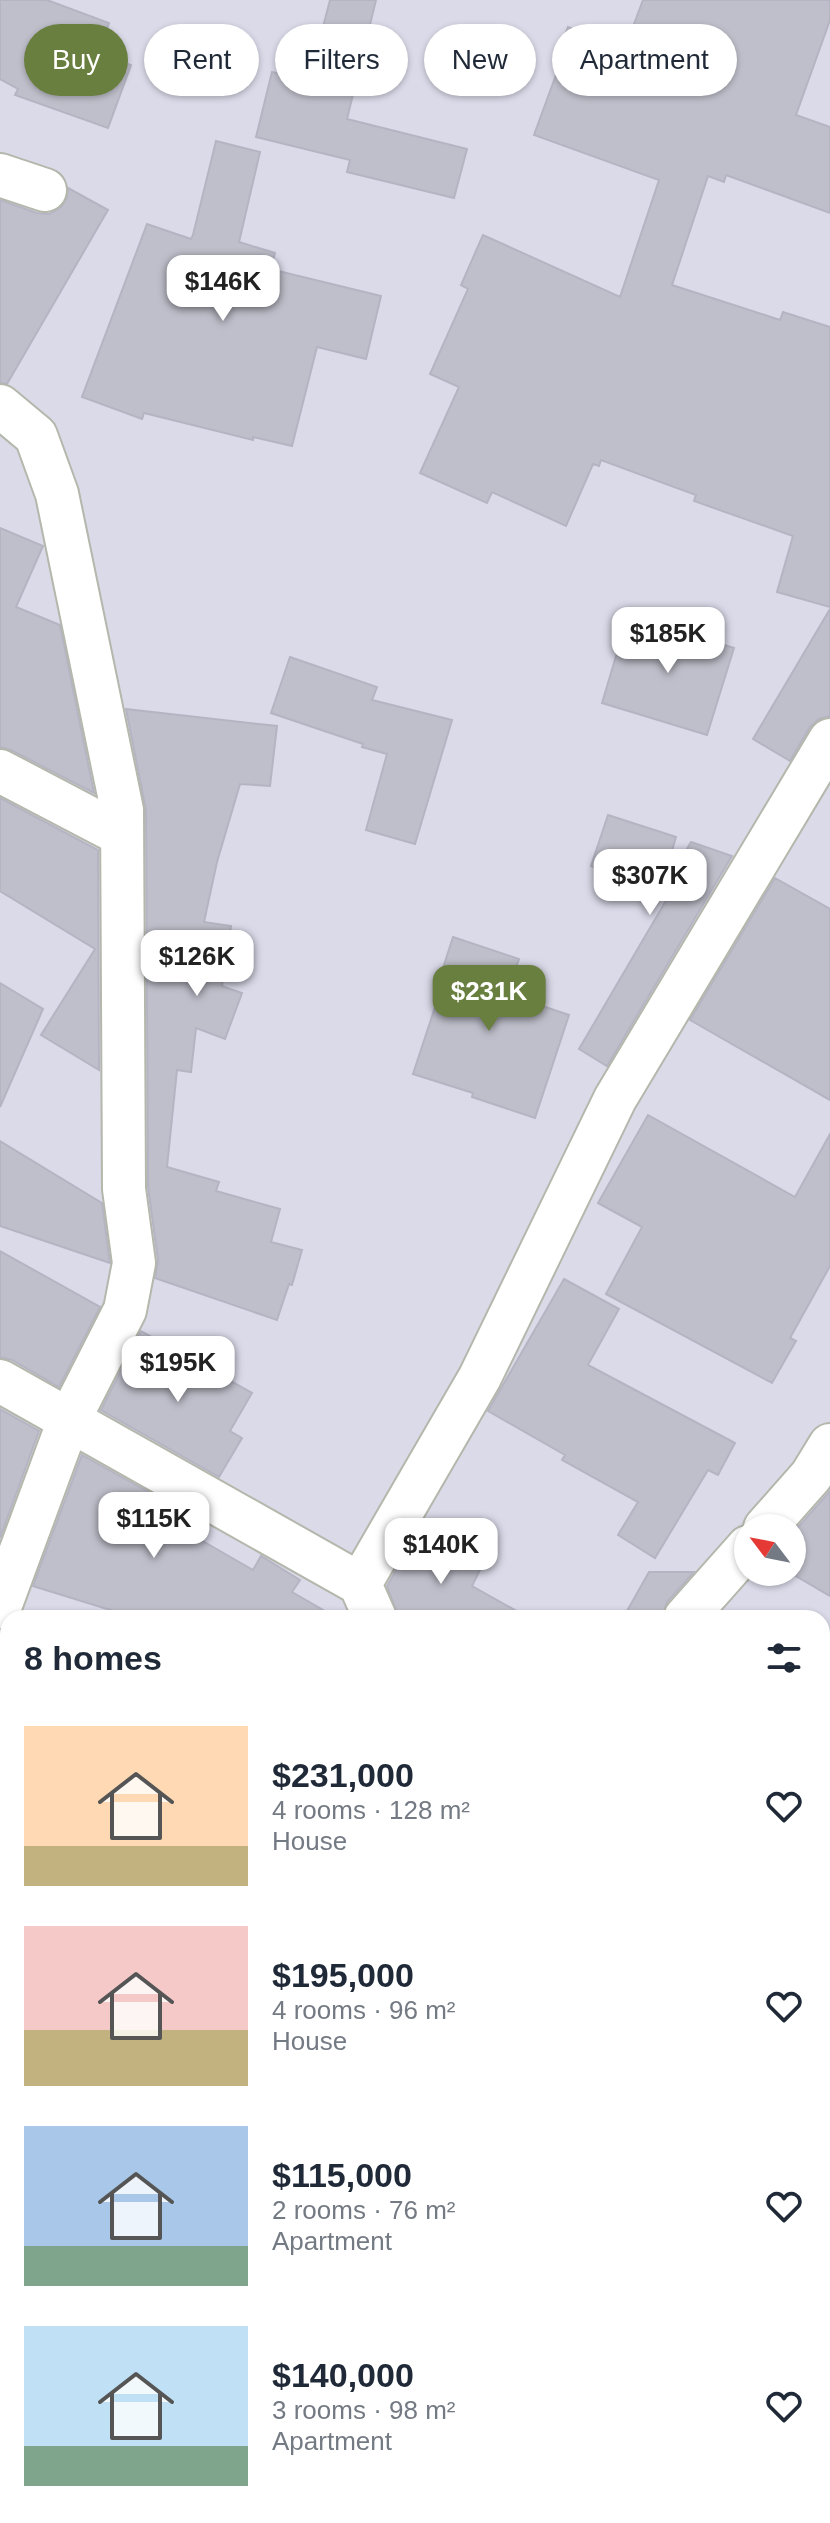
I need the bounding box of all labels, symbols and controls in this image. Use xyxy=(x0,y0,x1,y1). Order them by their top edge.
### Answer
chip: Buy xyxy=(24,24,128,96)
chip: Rent xyxy=(144,24,259,96)
chip: Filters xyxy=(275,24,408,96)
chip: New xyxy=(424,24,536,96)
chip: Apartment xyxy=(552,24,737,96)
pin: $146K xyxy=(167,255,279,323)
text: $146K xyxy=(185,266,261,296)
pin: $185K xyxy=(612,607,724,675)
text: $185K xyxy=(630,618,706,648)
pin: $307K xyxy=(594,849,706,917)
text: $307K xyxy=(612,860,688,890)
pin: $126K xyxy=(141,930,253,998)
text: $126K xyxy=(159,941,235,971)
pin: $231K xyxy=(433,965,545,1033)
text: $231K xyxy=(451,976,527,1006)
pin: $195K xyxy=(122,1336,234,1404)
text: $195K xyxy=(140,1347,216,1377)
pin: $115K xyxy=(98,1492,210,1560)
text: $115K xyxy=(116,1503,192,1533)
north arrow xyxy=(734,1514,806,1586)
map controls xyxy=(734,1514,806,1586)
pin: $140K xyxy=(385,1518,497,1586)
text: $140K xyxy=(403,1529,479,1559)
icon: filters xyxy=(762,1636,806,1680)
text: 8 homes xyxy=(24,1639,162,1677)
text: $231,000 xyxy=(272,1756,414,1794)
icon: home xyxy=(88,1758,184,1854)
icon: heart xyxy=(762,1784,806,1828)
text: 4 rooms · 128 m² xyxy=(272,1795,470,1825)
text: House xyxy=(272,1826,347,1856)
text: $195,000 xyxy=(272,1956,414,1994)
icon: home xyxy=(88,1958,184,2054)
icon: heart xyxy=(762,1984,806,2028)
text: 4 rooms · 96 m² xyxy=(272,1995,456,2025)
text: House xyxy=(272,2026,347,2056)
text: $115,000 xyxy=(272,2156,412,2194)
icon: home xyxy=(88,2158,184,2254)
icon: heart xyxy=(762,2184,806,2228)
text: 2 rooms · 76 m² xyxy=(272,2195,456,2225)
text: Apartment xyxy=(272,2226,392,2256)
text: $140,000 xyxy=(272,2356,414,2394)
icon: home xyxy=(88,2358,184,2454)
icon: heart xyxy=(762,2384,806,2428)
text: 3 rooms · 98 m² xyxy=(272,2395,456,2425)
text: Apartment xyxy=(272,2426,392,2456)

